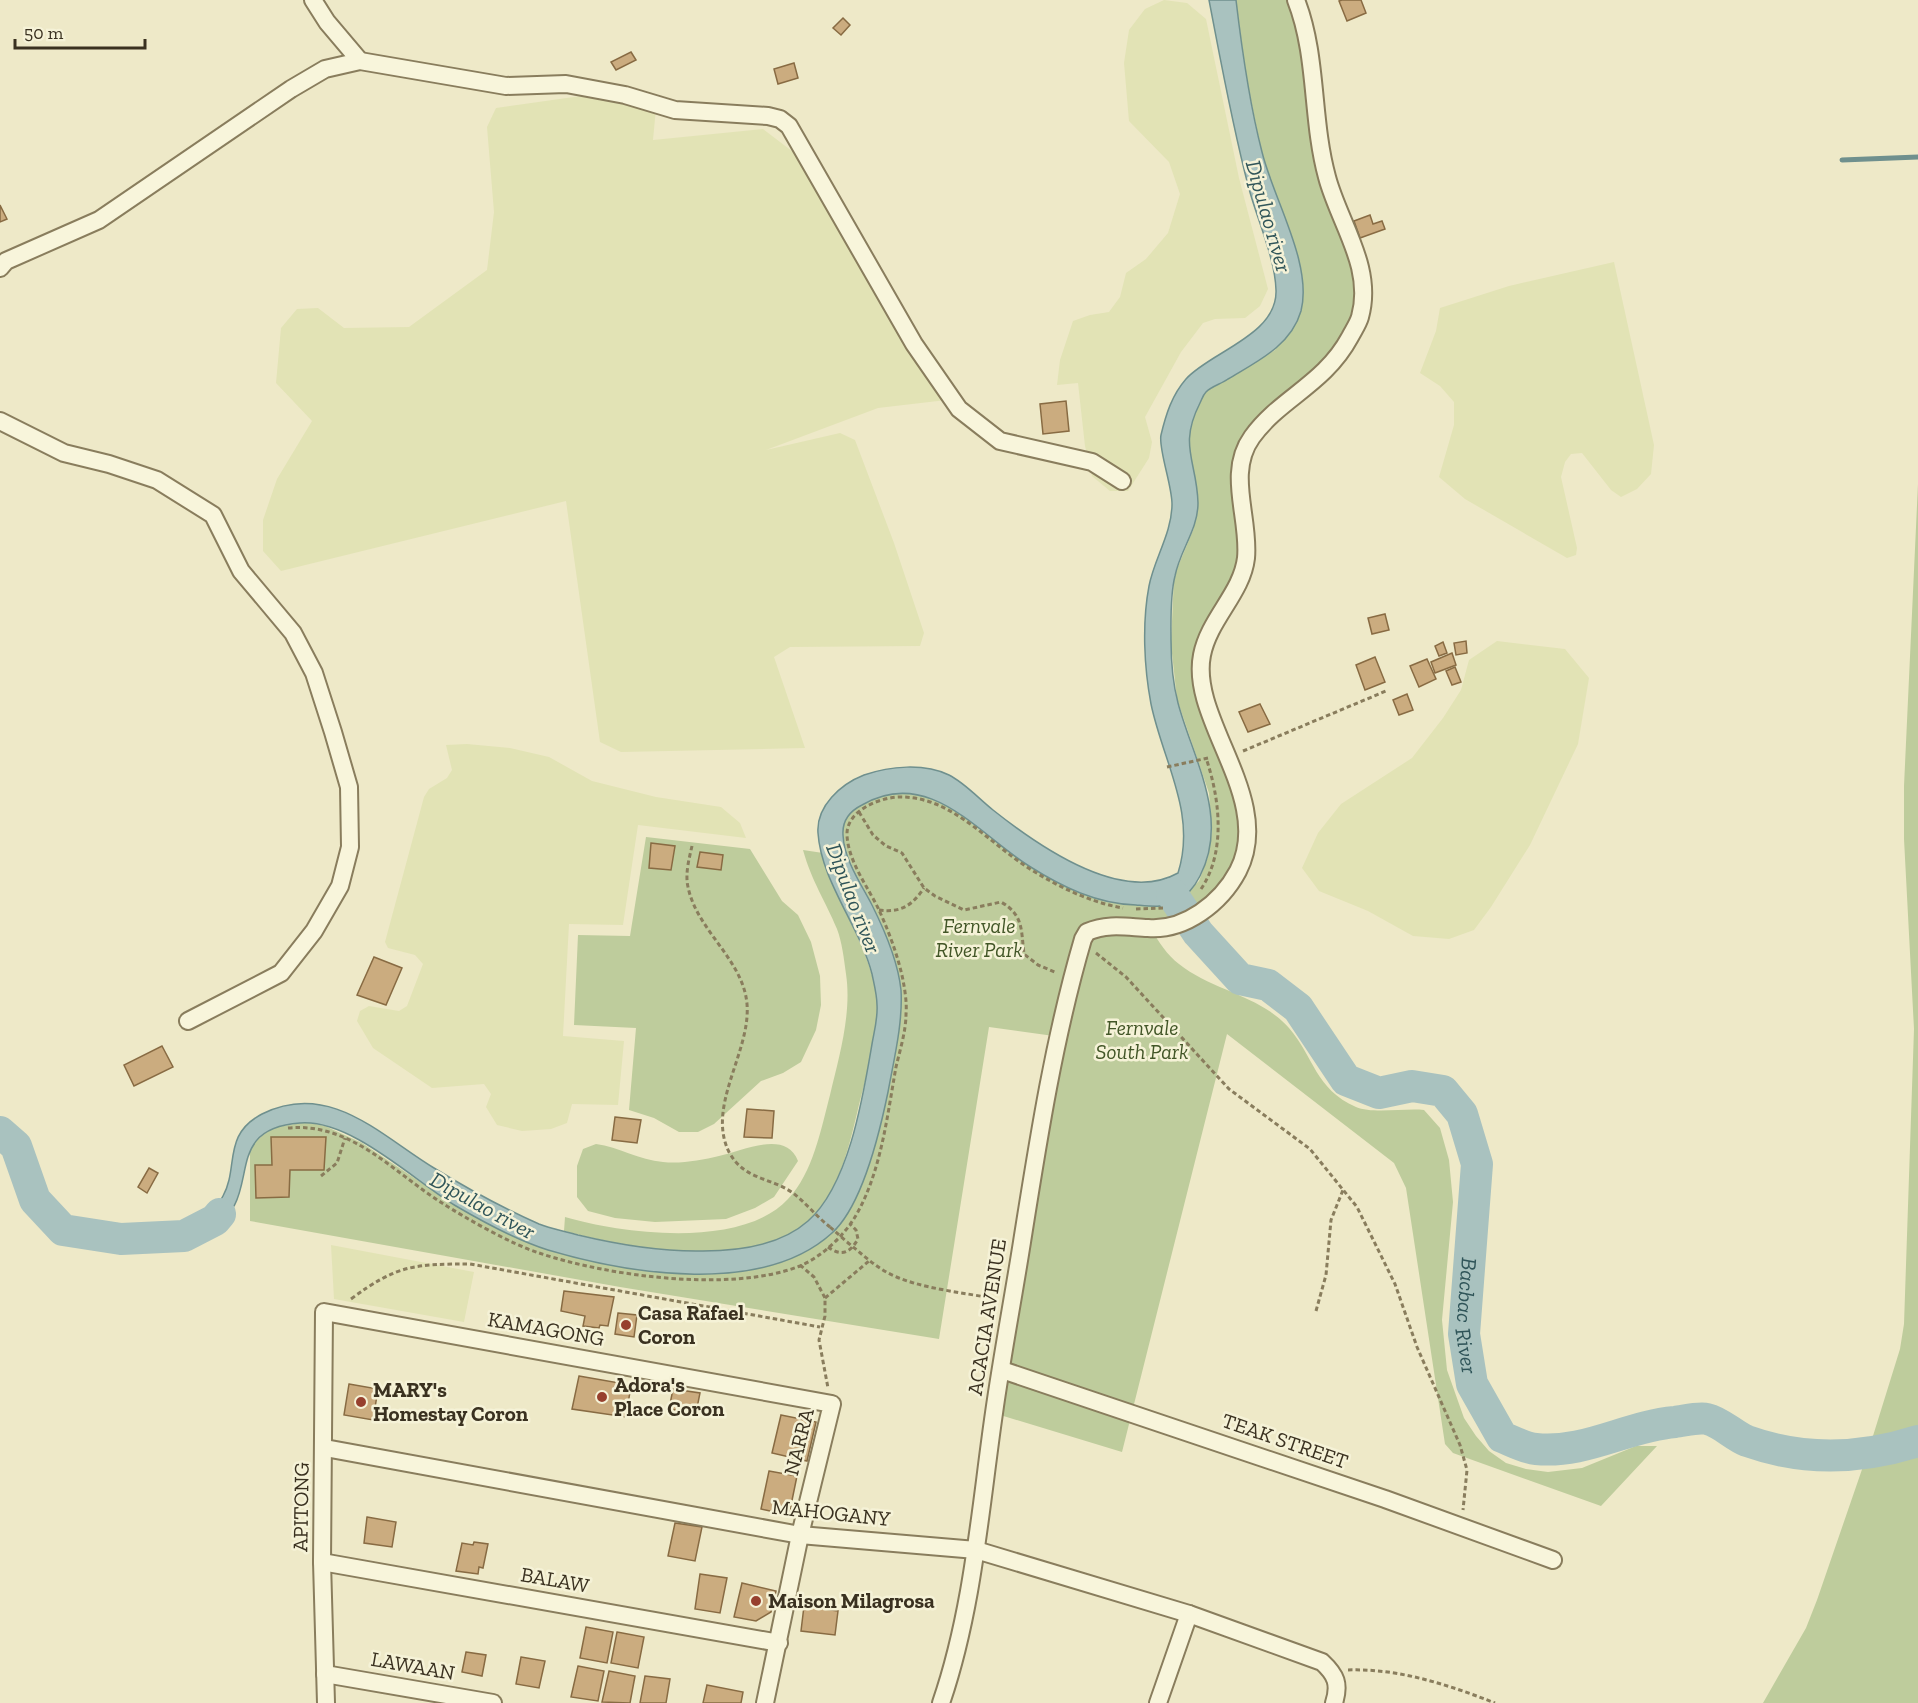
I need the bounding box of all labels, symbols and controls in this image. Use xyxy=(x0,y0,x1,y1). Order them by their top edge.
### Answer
scale bar xyxy=(15,12,146,50)
text: 50 m xyxy=(24,22,64,44)
water label: Dipulao river xyxy=(1240,157,1298,276)
water label: Dipulao river xyxy=(820,839,887,957)
park label: Fernvale River Park xyxy=(935,913,1023,962)
park label: Fernvale South Park xyxy=(1096,1015,1188,1064)
water label: Dipulao river xyxy=(426,1166,540,1245)
street label: ACACIA AVENUE xyxy=(962,1237,1011,1397)
water label: Bacbac River xyxy=(1449,1257,1483,1376)
place label: Casa Rafael Coron xyxy=(638,1300,744,1349)
street label: KAMAGONG xyxy=(486,1306,606,1351)
marker: Casa Rafael Coron xyxy=(619,1318,633,1332)
place label: Adora's Place Coron xyxy=(614,1372,725,1421)
place label: MARY's Homestay Coron xyxy=(373,1377,529,1426)
marker: Adora's Place Coron xyxy=(595,1390,609,1404)
marker: MARY's Homestay Coron xyxy=(354,1395,368,1409)
street label: NARRA xyxy=(778,1405,819,1478)
street label: TEAK STREET xyxy=(1219,1407,1352,1474)
street label: APITONG xyxy=(287,1462,314,1552)
street label: MAHOGANY xyxy=(770,1494,892,1531)
street label: BALAW xyxy=(519,1561,592,1598)
place label: Maison Milagrosa xyxy=(768,1588,935,1613)
marker: Maison Milagrosa xyxy=(749,1594,763,1608)
street label: LAWAAN xyxy=(369,1646,457,1685)

